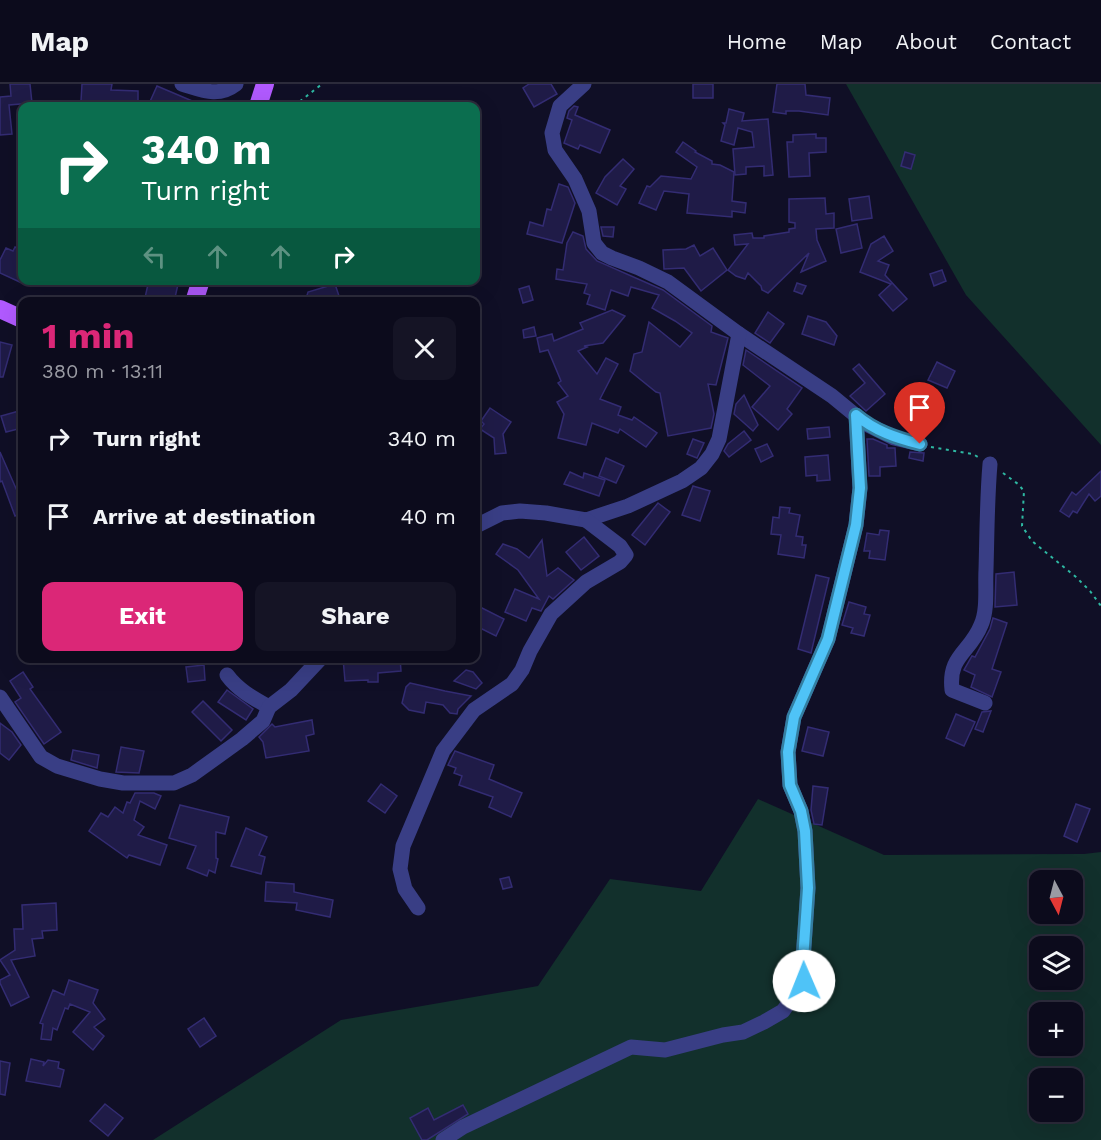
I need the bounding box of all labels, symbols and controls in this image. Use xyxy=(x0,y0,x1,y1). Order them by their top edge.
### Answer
text: Map xyxy=(30,25,89,58)
text: Home xyxy=(727,29,787,54)
text: Map xyxy=(820,29,863,54)
text: About xyxy=(896,29,957,54)
text: Contact xyxy=(990,29,1071,54)
text: 340 m xyxy=(141,125,272,174)
icon: right xyxy=(42,126,120,204)
text: Turn right xyxy=(141,175,270,207)
icon: left xyxy=(138,240,171,273)
icon: ahead xyxy=(201,240,234,273)
icon: ahead xyxy=(264,240,297,273)
icon: right xyxy=(327,240,360,273)
text: 1 min xyxy=(42,315,134,357)
button: close xyxy=(393,317,456,380)
text: 380 m · 13:11 xyxy=(42,359,163,383)
pin xyxy=(894,382,945,444)
icon: arrive xyxy=(903,391,936,424)
icon: right xyxy=(42,422,75,455)
text: Turn right xyxy=(93,426,200,451)
text: 340 m xyxy=(388,426,456,451)
icon: arrive xyxy=(42,500,75,533)
text: Arrive at destination xyxy=(93,504,316,529)
text: 40 m xyxy=(400,504,456,529)
button: Exit xyxy=(42,582,243,651)
button: Share xyxy=(255,582,456,651)
north arrow xyxy=(1029,870,1083,924)
map controls xyxy=(1029,870,1083,1122)
button: layers xyxy=(1029,936,1083,990)
position arrow xyxy=(772,949,836,1013)
button: + xyxy=(1029,1002,1083,1056)
button: − xyxy=(1029,1068,1083,1122)

